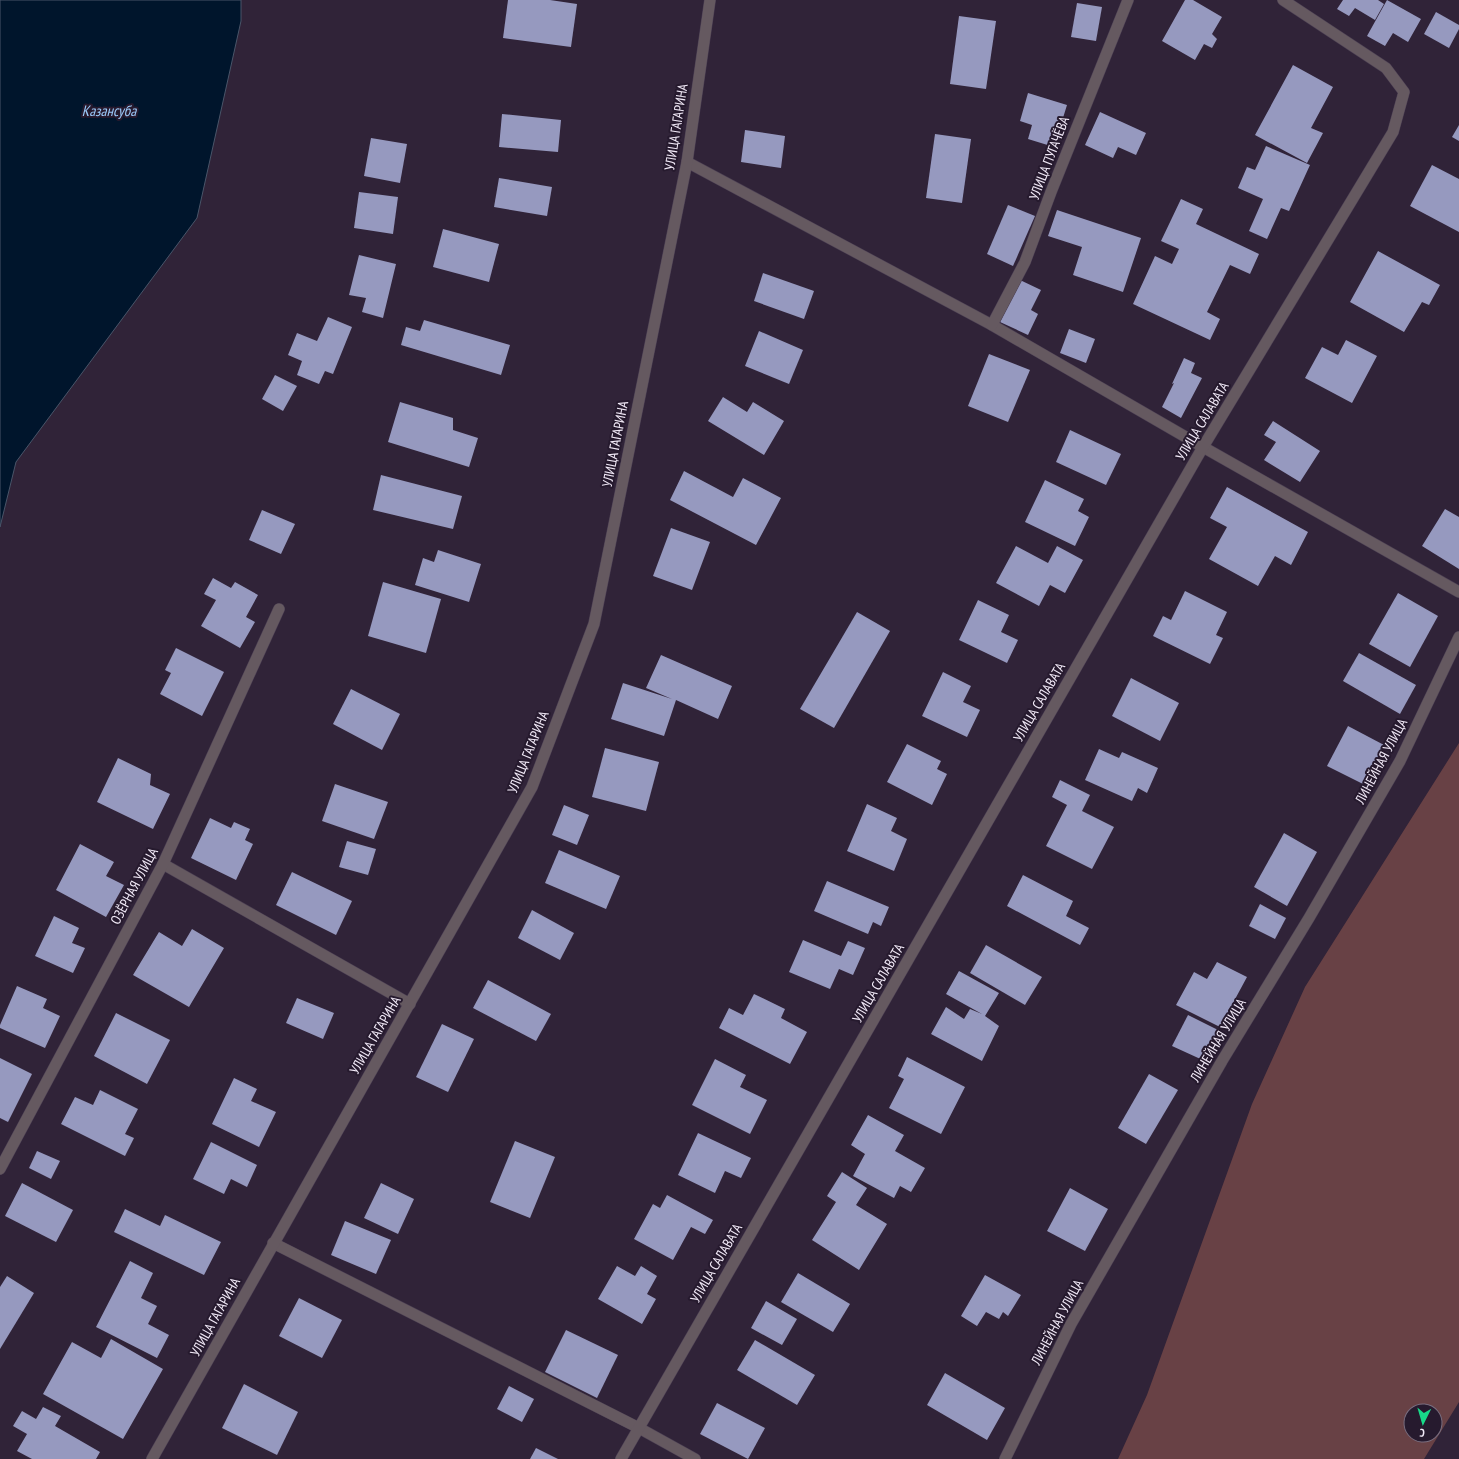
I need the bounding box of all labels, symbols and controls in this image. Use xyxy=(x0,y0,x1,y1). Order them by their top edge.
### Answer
street label: УЛИЦА ГАГАРИНА xyxy=(660,82,692,172)
water label: Казансуба xyxy=(82,101,137,120)
street label: УЛИЦА ПУГАЧЁВА xyxy=(1025,113,1073,202)
street label: УЛИЦА САЛАВАТА xyxy=(1172,378,1233,464)
street label: УЛИЦА ГАГАРИНА xyxy=(598,399,632,489)
street label: УЛИЦА САЛАВАТА xyxy=(1009,659,1069,745)
street label: УЛИЦА ГАГАРИНА xyxy=(503,708,553,796)
street label: ЛИНЕЙНАЯ УЛИЦА xyxy=(1350,715,1411,808)
street label: ОЗЁРНАЯ УЛИЦА xyxy=(106,844,162,928)
street label: УЛИЦА САЛАВАТА xyxy=(848,940,908,1026)
street label: УЛИЦА ГАГАРИНА xyxy=(345,992,405,1077)
street label: ЛИНЕЙНАЯ УЛИЦА xyxy=(1186,995,1250,1086)
street label: УЛИЦА САЛАВАТА xyxy=(686,1220,746,1306)
street label: УЛИЦА ГАГАРИНА xyxy=(186,1274,244,1360)
street label: ЛИНЕЙНАЯ УЛИЦА xyxy=(1026,1276,1087,1369)
north arrow xyxy=(1403,1403,1443,1443)
text: С xyxy=(1419,1426,1425,1440)

